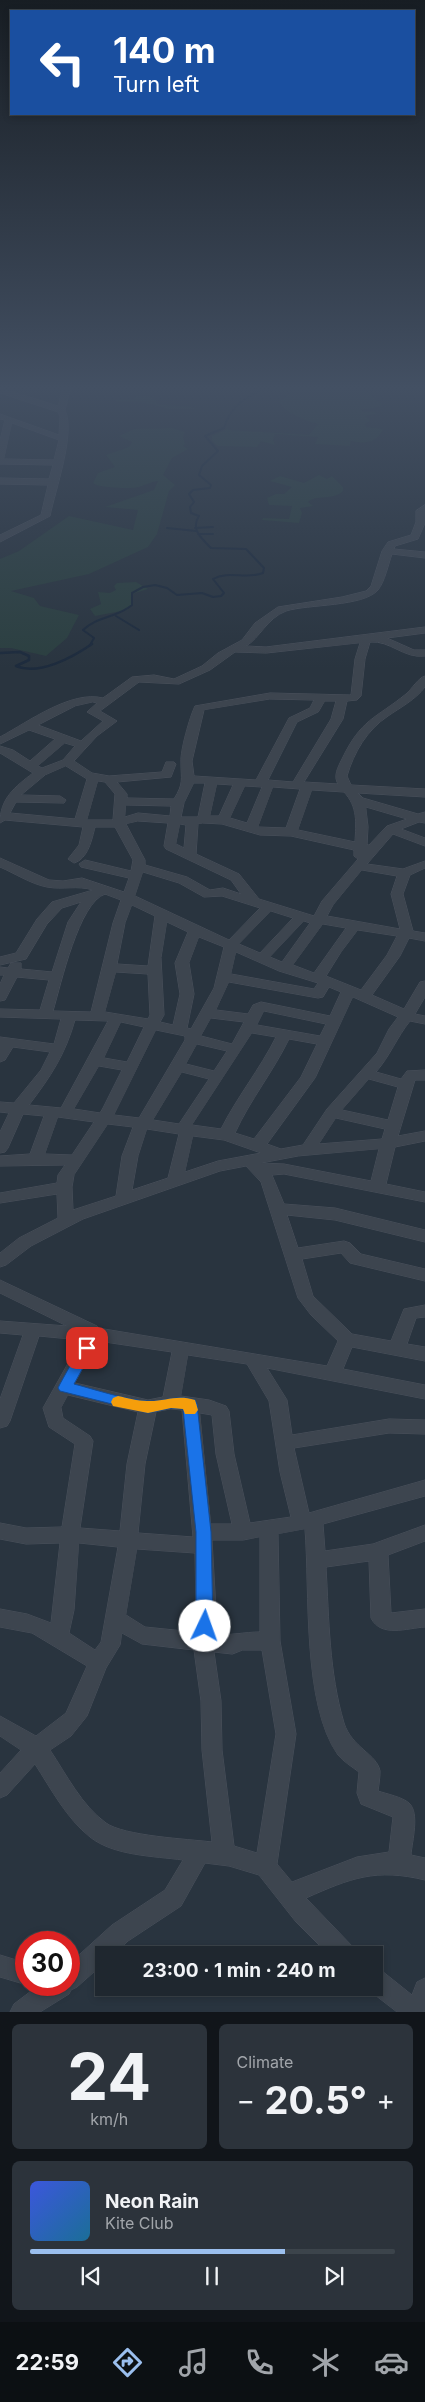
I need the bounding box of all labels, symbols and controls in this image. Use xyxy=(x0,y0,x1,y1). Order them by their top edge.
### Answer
text: 140 m xyxy=(113,29,216,71)
icon: left xyxy=(30,30,95,95)
text: Turn left xyxy=(113,71,199,97)
pin xyxy=(66,1327,108,1369)
icon: arrive xyxy=(73,1334,101,1362)
position arrow xyxy=(178,1599,230,1651)
speed limit sign: 30 xyxy=(15,1931,80,1996)
text: 23:00 · 1 min · 240 m xyxy=(142,1959,336,1982)
text: 24 xyxy=(67,2037,151,2116)
text: Climate xyxy=(237,2052,293,2072)
text: 20.5° xyxy=(265,2077,367,2123)
text: − xyxy=(237,2083,255,2117)
text: + xyxy=(376,2083,395,2117)
text: km/h xyxy=(90,2109,128,2129)
text: Neon Rain xyxy=(105,2190,199,2213)
text: Kite Club xyxy=(105,2213,174,2233)
icon: previous xyxy=(77,2262,105,2290)
icon: pause xyxy=(198,2262,226,2290)
icon: next xyxy=(320,2262,348,2290)
icon: directions xyxy=(110,2345,145,2380)
icon: music xyxy=(176,2345,211,2380)
icon: phone xyxy=(242,2345,277,2380)
icon: climate xyxy=(308,2345,343,2380)
icon: car xyxy=(374,2345,409,2380)
text: 22:59 xyxy=(16,2349,79,2375)

